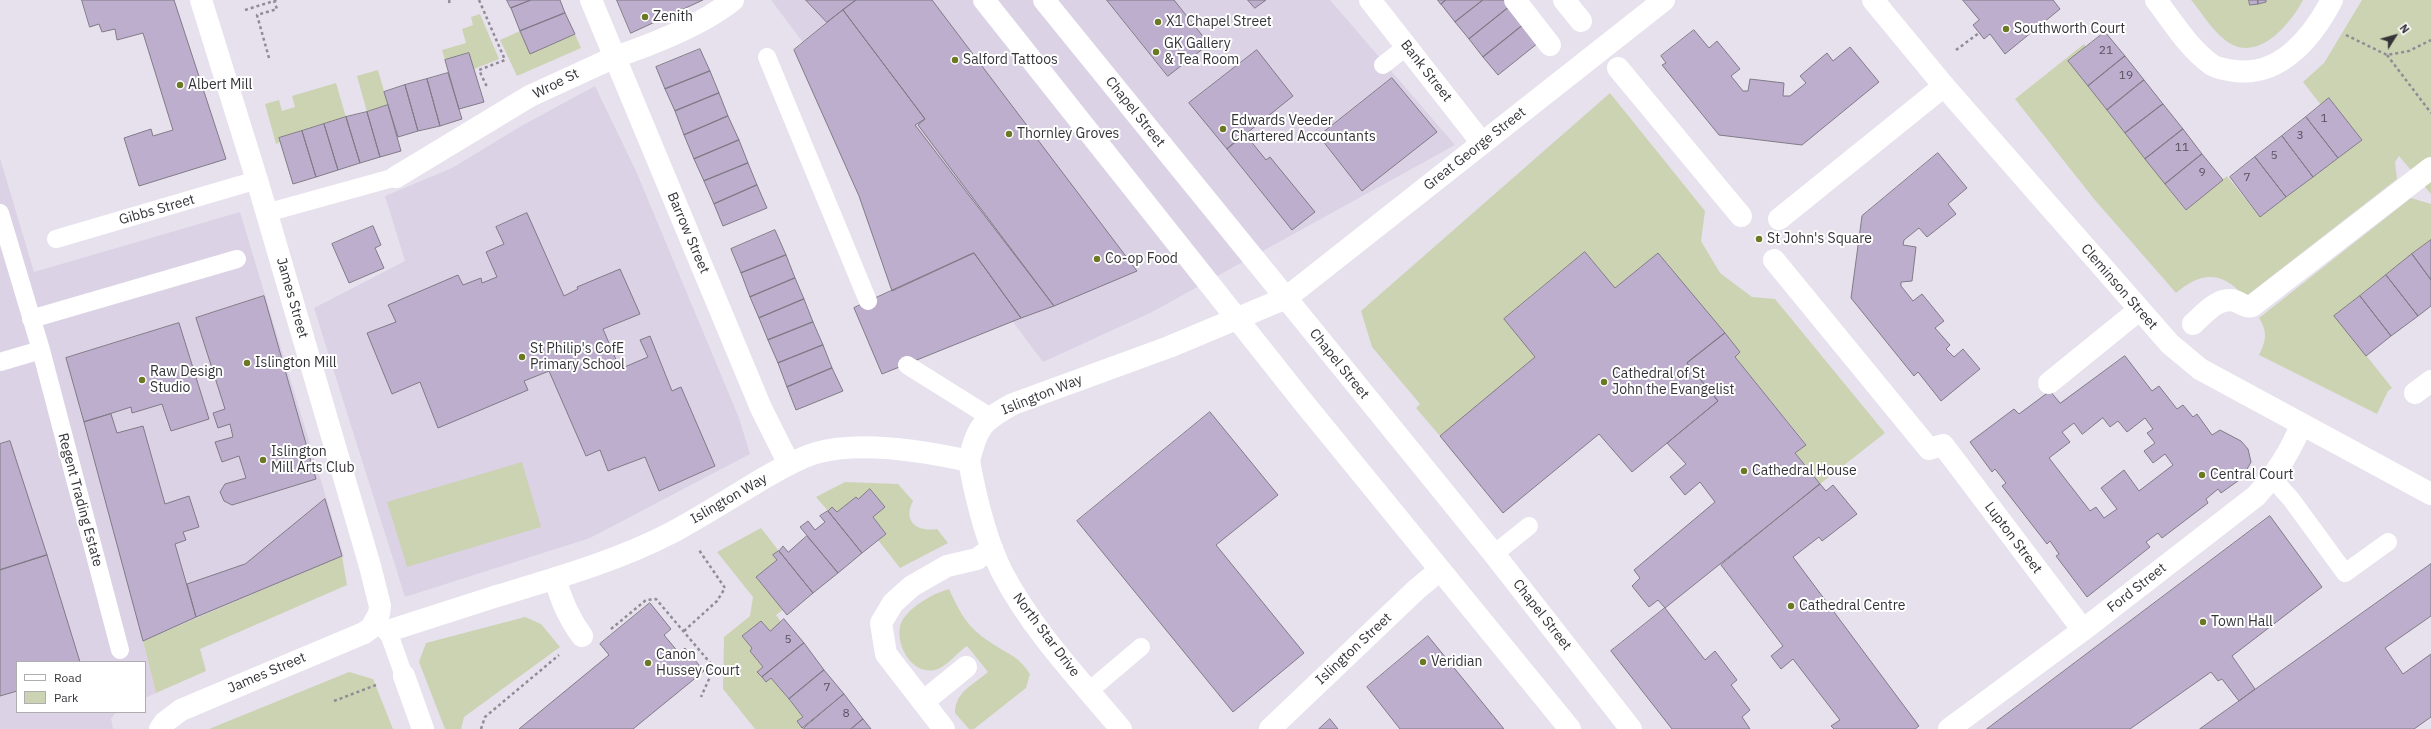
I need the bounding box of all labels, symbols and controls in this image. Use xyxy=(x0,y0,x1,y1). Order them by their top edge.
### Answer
place label: Zenith xyxy=(653,9,693,25)
marker: Zenith xyxy=(640,12,650,22)
place label: X1 Chapel Street xyxy=(1166,14,1272,30)
north arrow xyxy=(2375,16,2415,56)
marker: X1 Chapel Street xyxy=(1153,17,1163,27)
place label: Southworth Court xyxy=(2014,21,2125,37)
text: N xyxy=(2397,21,2413,36)
marker: Southworth Court xyxy=(2001,24,2011,34)
place label: GK Gallery & Tea Room xyxy=(1164,36,1239,68)
street label: Bank Street xyxy=(1397,37,1455,105)
house number: 21 xyxy=(2099,44,2113,58)
marker: GK Gallery & Tea Room xyxy=(1151,47,1161,57)
place label: Salford Tattoos xyxy=(963,52,1058,68)
marker: Salford Tattoos xyxy=(950,55,960,65)
street label: Wroe St xyxy=(530,65,582,103)
house number: 19 xyxy=(2119,69,2133,83)
street label: Chapel Street xyxy=(1102,74,1168,150)
place label: Albert Mill xyxy=(188,77,252,93)
marker: Albert Mill xyxy=(175,80,185,90)
street label: Great George Street xyxy=(1421,104,1529,194)
house number: 1 xyxy=(2320,112,2328,126)
place label: Edwards Veeder Chartered Accountants xyxy=(1231,113,1376,146)
marker: Edwards Veeder Chartered Accountants xyxy=(1218,124,1228,134)
place label: Thornley Groves xyxy=(1017,126,1119,142)
marker: Thornley Groves xyxy=(1004,129,1014,139)
house number: 3 xyxy=(2296,129,2304,143)
house number: 11 xyxy=(2175,141,2189,155)
house number: 5 xyxy=(2270,149,2278,163)
house number: 9 xyxy=(2198,166,2206,180)
house number: 7 xyxy=(2243,171,2251,185)
street label: Barrow Street xyxy=(663,190,713,276)
street label: Gibbs Street xyxy=(117,191,197,229)
place label: St John's Square xyxy=(1767,231,1872,247)
marker: St John's Square xyxy=(1754,234,1764,244)
street label: Cleminson Street xyxy=(2077,241,2161,333)
place label: Co-op Food xyxy=(1105,251,1178,267)
marker: Co-op Food xyxy=(1092,254,1102,264)
street label: James Street xyxy=(272,256,312,340)
street label: Chapel Street xyxy=(1306,326,1372,402)
place label: St Philip's CofE Primary School xyxy=(530,341,625,374)
marker: St Philip's CofE Primary School xyxy=(517,352,527,362)
place label: Islington Mill xyxy=(255,355,336,371)
marker: Islington Mill xyxy=(242,358,252,368)
place label: Raw Design Studio xyxy=(150,364,223,396)
place label: Cathedral of St John the Evangelist xyxy=(1612,366,1734,398)
street label: Islington Way xyxy=(999,371,1085,419)
marker: Raw Design Studio xyxy=(137,375,147,385)
marker: Cathedral of St John the Evangelist xyxy=(1599,377,1609,387)
street label: Regent Trading Estate xyxy=(54,431,106,569)
place label: Islington Mill Arts Club xyxy=(271,444,354,476)
marker: Islington Mill Arts Club xyxy=(258,455,268,465)
place label: Cathedral House xyxy=(1752,463,1857,479)
marker: Cathedral House xyxy=(1739,466,1749,476)
place label: Central Court xyxy=(2210,467,2294,483)
street label: Islington Way xyxy=(688,470,770,528)
marker: Central Court xyxy=(2197,470,2207,480)
street label: Lupton Street xyxy=(1981,499,2045,577)
street label: Ford Street xyxy=(2104,560,2170,616)
street label: Chapel Street xyxy=(1509,576,1575,654)
street label: North Star Drive xyxy=(1009,590,1083,680)
place label: Cathedral Centre xyxy=(1799,598,1906,614)
marker: Cathedral Centre xyxy=(1786,601,1796,611)
street label: Islington Street xyxy=(1313,610,1395,688)
place label: Town Hall xyxy=(2211,614,2273,630)
marker: Town Hall xyxy=(2198,617,2208,627)
house number: 5 xyxy=(784,633,792,647)
place label: Canon Hussey Court xyxy=(656,647,740,680)
street label: James Street xyxy=(225,649,309,697)
place label: Veridian xyxy=(1431,654,1482,670)
marker: Veridian xyxy=(1418,657,1428,667)
marker: Canon Hussey Court xyxy=(643,658,653,668)
legend xyxy=(16,661,146,713)
text: Road xyxy=(54,670,82,685)
house number: 7 xyxy=(823,681,831,695)
text: Park xyxy=(54,690,78,705)
house number: 8 xyxy=(842,707,850,721)

